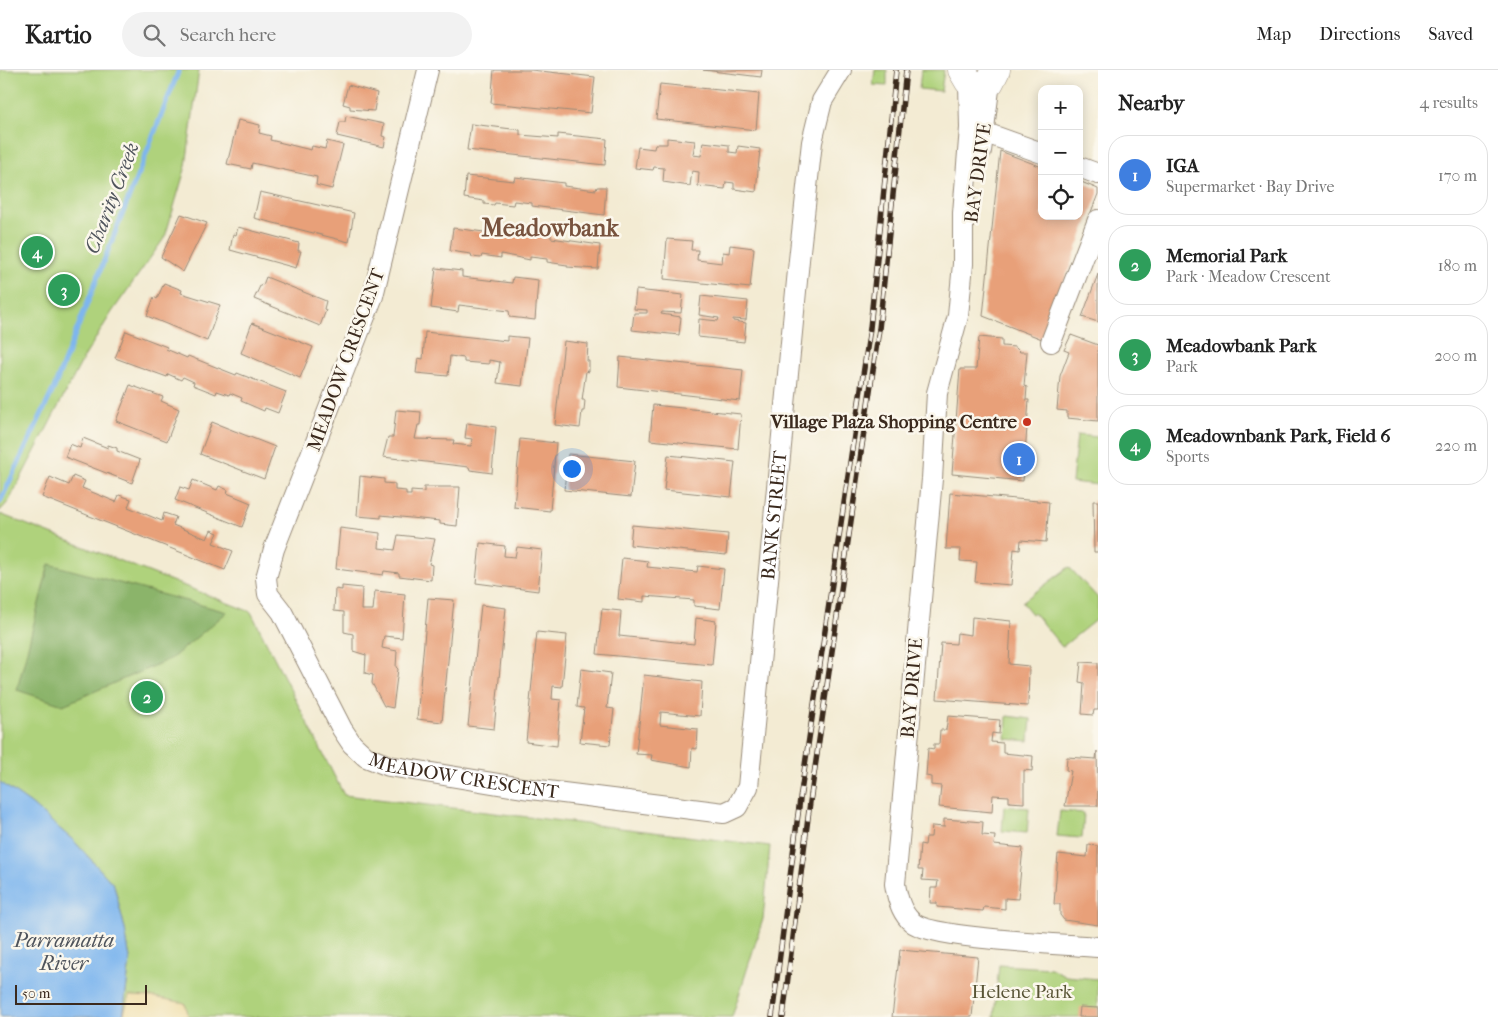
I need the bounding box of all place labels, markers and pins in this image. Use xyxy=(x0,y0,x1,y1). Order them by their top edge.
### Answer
pin: 4 xyxy=(21,233,53,271)
pin: 3 xyxy=(48,271,80,309)
place label: Village Plaza Shopping Centre xyxy=(770,411,1018,433)
marker: Village Plaza Shopping Centre xyxy=(1021,416,1033,428)
pin: 1 xyxy=(1003,440,1035,478)
pin: 2 xyxy=(131,678,163,716)

